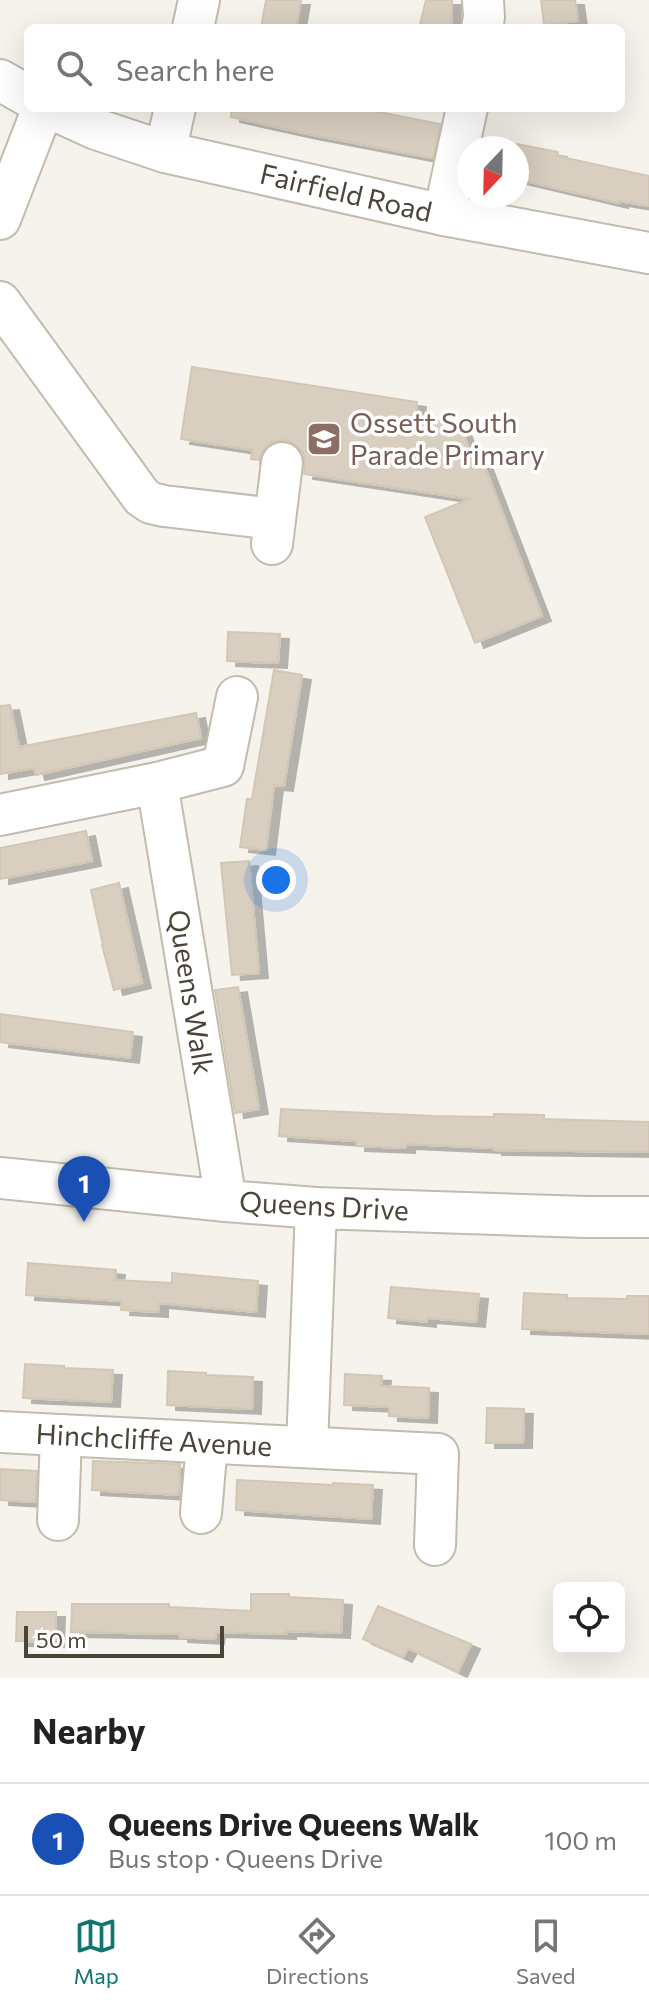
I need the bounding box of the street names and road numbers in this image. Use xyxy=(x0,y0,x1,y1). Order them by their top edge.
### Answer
street label: Fairfield Road xyxy=(257,156,436,228)
street label: Queens Walk xyxy=(162,907,222,1077)
street label: Queens Drive xyxy=(238,1184,410,1226)
street label: Hinchcliffe Avenue xyxy=(35,1416,273,1462)

